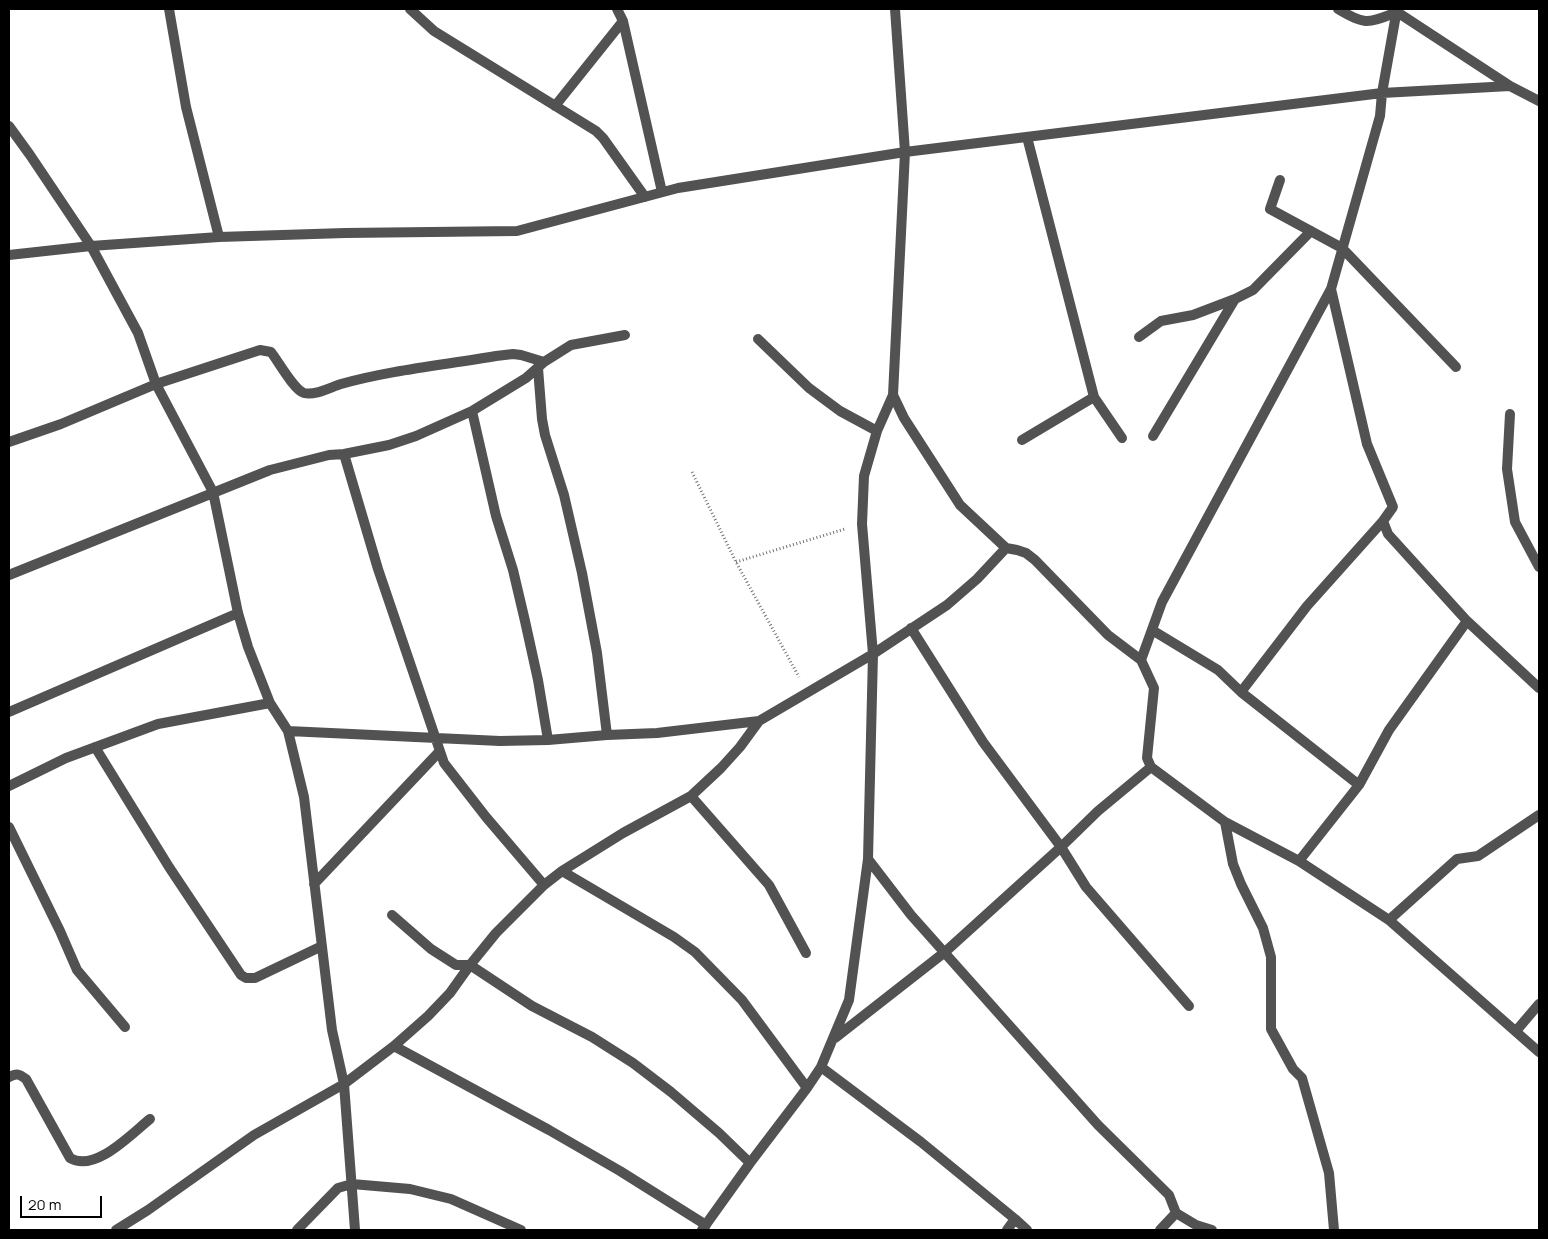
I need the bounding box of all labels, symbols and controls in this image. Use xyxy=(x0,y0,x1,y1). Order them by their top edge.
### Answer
scale bar xyxy=(22,1186,105,1218)
text: 20 m xyxy=(28,1194,61,1215)

